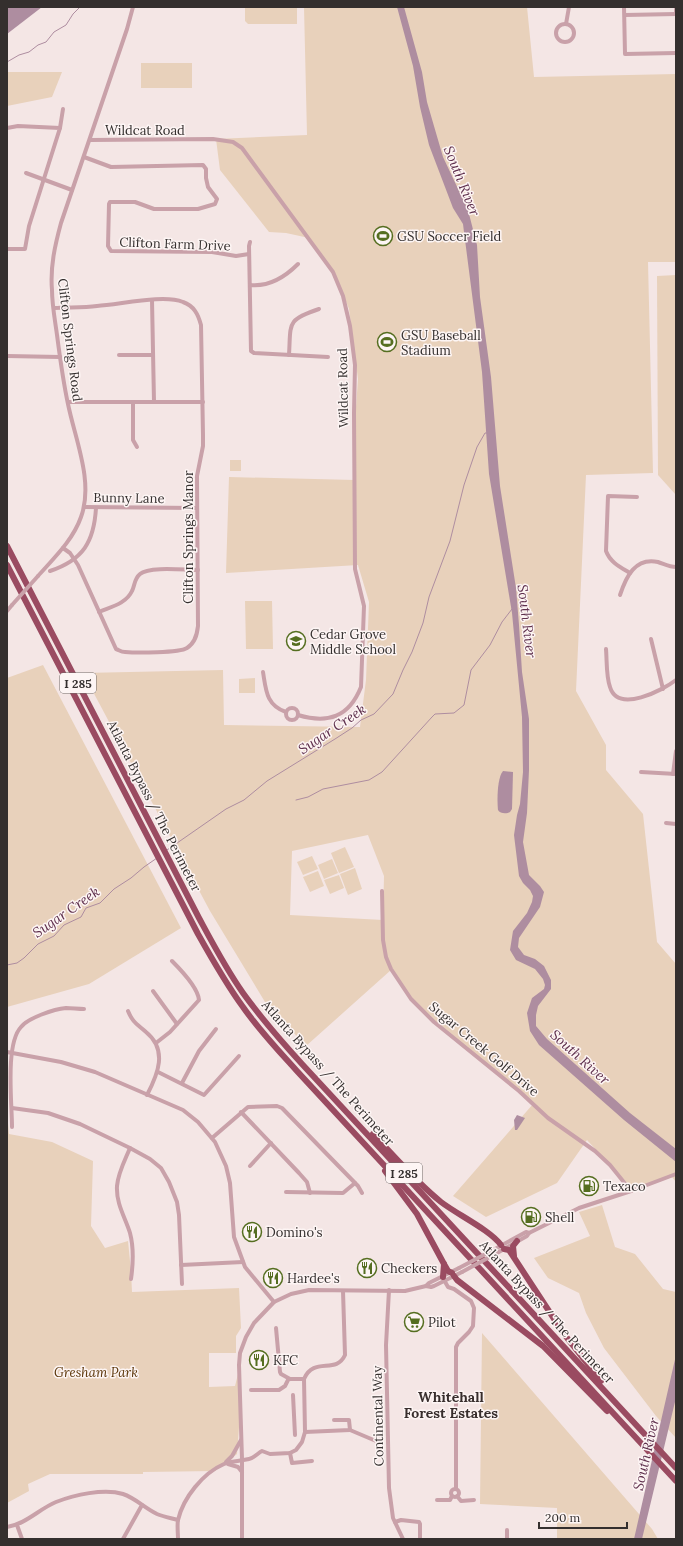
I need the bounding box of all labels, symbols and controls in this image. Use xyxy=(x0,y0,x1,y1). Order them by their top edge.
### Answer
street label: Wildcat Road xyxy=(105,122,185,139)
water label: South River xyxy=(440,143,484,219)
sports icon: GSU Soccer Field xyxy=(372,225,394,247)
place label: GSU Soccer Field xyxy=(397,228,502,245)
street label: Clifton Farm Drive xyxy=(119,234,231,254)
street label: Clifton Springs Road xyxy=(54,278,86,403)
place label: GSU Baseball Stadium xyxy=(401,327,481,359)
sports icon: GSU Baseball Stadium xyxy=(376,331,398,353)
street label: Wildcat Road xyxy=(334,348,352,428)
street label: Clifton Springs Manor xyxy=(180,470,197,604)
street label: Bunny Lane xyxy=(93,489,165,507)
water label: South River xyxy=(514,583,541,659)
place label: Cedar Grove Middle School xyxy=(310,626,396,658)
school or university icon: Cedar Grove Middle School xyxy=(285,630,307,652)
road number: I 285 xyxy=(60,673,96,693)
water label: Sugar Creek xyxy=(295,700,369,758)
street label: Atlanta Bypass / The Perimeter xyxy=(103,716,205,895)
water label: Sugar Creek xyxy=(29,882,103,942)
street label: Atlanta Bypass / The Perimeter xyxy=(257,996,398,1150)
street label: Sugar Creek Golf Drive xyxy=(426,998,542,1100)
water label: South River xyxy=(546,1026,614,1089)
road number: I 285 xyxy=(386,1163,422,1183)
fuel station icon: Texaco xyxy=(578,1175,600,1197)
place label: Texaco xyxy=(603,1178,646,1195)
fuel station icon: Shell xyxy=(520,1206,542,1228)
place label: Shell xyxy=(545,1209,575,1226)
restaurant icon: Domino's xyxy=(241,1221,263,1243)
place label: Domino's xyxy=(266,1224,323,1241)
street label: Atlanta Bypass / The Perimeter xyxy=(475,1236,618,1388)
restaurant icon: Checkers xyxy=(356,1257,378,1279)
place label: Checkers xyxy=(381,1260,437,1277)
restaurant icon: Hardee's xyxy=(262,1267,284,1289)
place label: Hardee's xyxy=(287,1270,340,1287)
supermarket icon: Pilot xyxy=(403,1311,425,1333)
place label: Pilot xyxy=(428,1314,456,1331)
restaurant icon: KFC xyxy=(248,1349,270,1371)
place label: KFC xyxy=(273,1352,298,1369)
park label: Gresham Park xyxy=(54,1364,138,1381)
street label: Continental Way xyxy=(369,1366,387,1466)
district label: Whitehall Forest Estates xyxy=(404,1388,498,1422)
water label: South River xyxy=(629,1415,663,1492)
scale bar xyxy=(539,1504,627,1530)
text: 200 m xyxy=(545,1510,581,1525)

